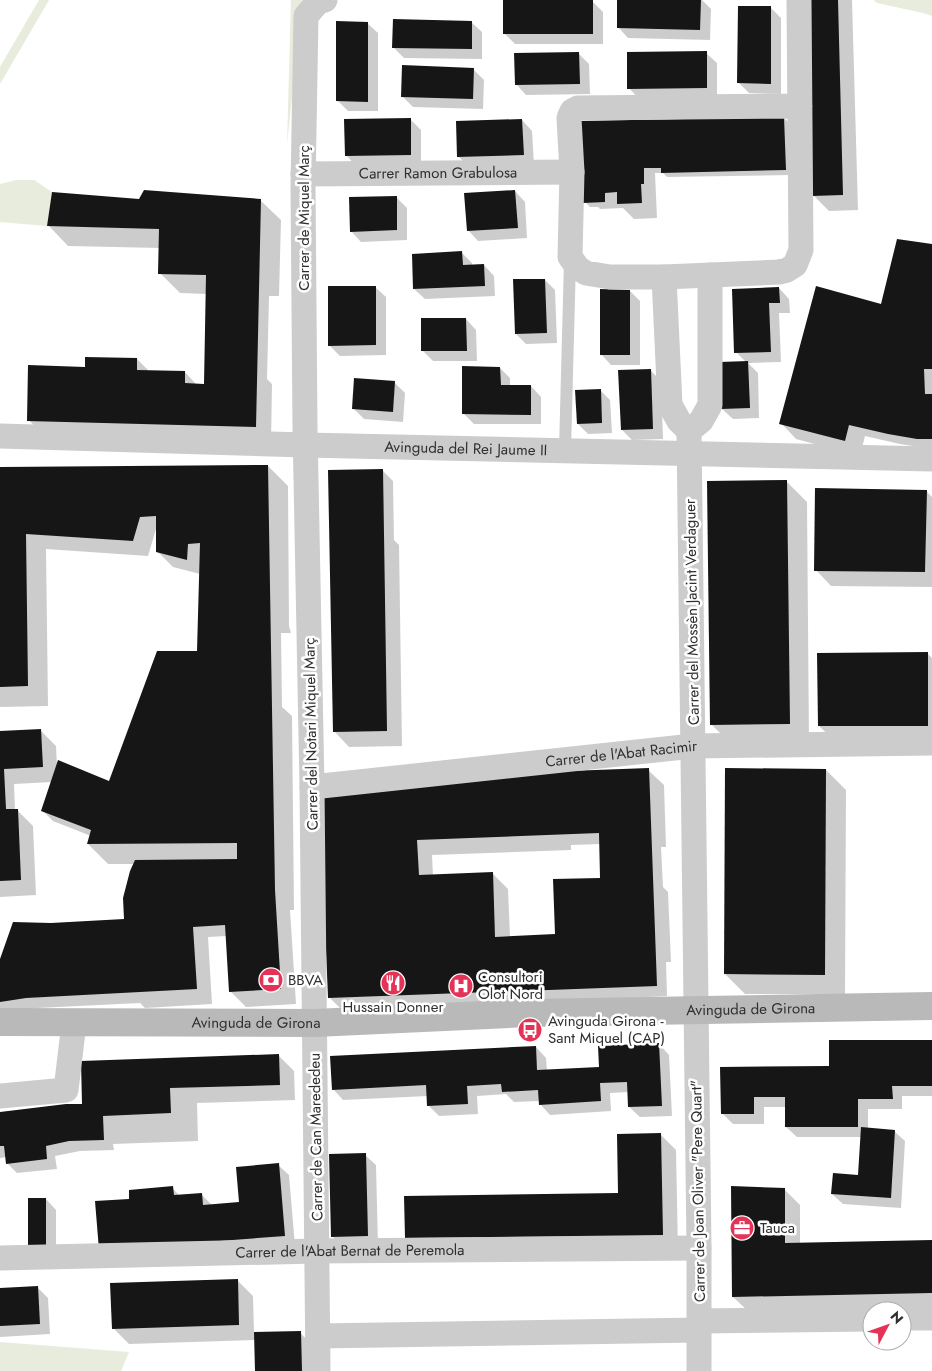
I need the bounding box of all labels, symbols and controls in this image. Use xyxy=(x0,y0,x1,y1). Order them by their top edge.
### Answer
street label: Carrer de Miquel Març xyxy=(293,145,315,291)
street label: Carrer Ramon Grabulosa xyxy=(359,161,517,185)
street label: Avinguda del Rei Jaume II xyxy=(384,436,548,461)
street label: Carrer del Mossèn Jacint Verdaguer xyxy=(679,498,705,725)
street label: Carrer del Notari Miquel Març xyxy=(298,637,324,831)
street label: Carrer de l'Abat Racimir xyxy=(544,735,698,773)
place label: Consultori Olot Nord xyxy=(478,966,543,1005)
bank icon: BBVA xyxy=(258,967,284,993)
place label: BBVA xyxy=(288,969,323,991)
restaurant icon: Hussain Donner xyxy=(380,970,406,996)
hospital icon: Consultori Olot Nord xyxy=(448,973,474,999)
place label: Hussain Donner xyxy=(342,996,444,1018)
street label: Avinguda de Girona xyxy=(686,997,815,1021)
place label: Avinguda Girona - Sant Miquel (CAP) xyxy=(548,1010,665,1049)
street label: Avinguda de Girona xyxy=(192,1012,321,1034)
bus stop icon: Avinguda Girona - Sant Miquel (CAP) xyxy=(517,1017,543,1043)
street label: Carrer de Can Marededeu xyxy=(304,1053,328,1221)
street label: Carrer de Joan Oliver "Pere Quart" xyxy=(685,1080,711,1302)
office icon: Tauca xyxy=(729,1215,755,1241)
place label: Tauca xyxy=(760,1217,795,1239)
street label: Carrer de l'Abat Bernat de Peremola xyxy=(235,1239,465,1264)
north arrow xyxy=(862,1301,912,1351)
text: N xyxy=(886,1307,908,1328)

